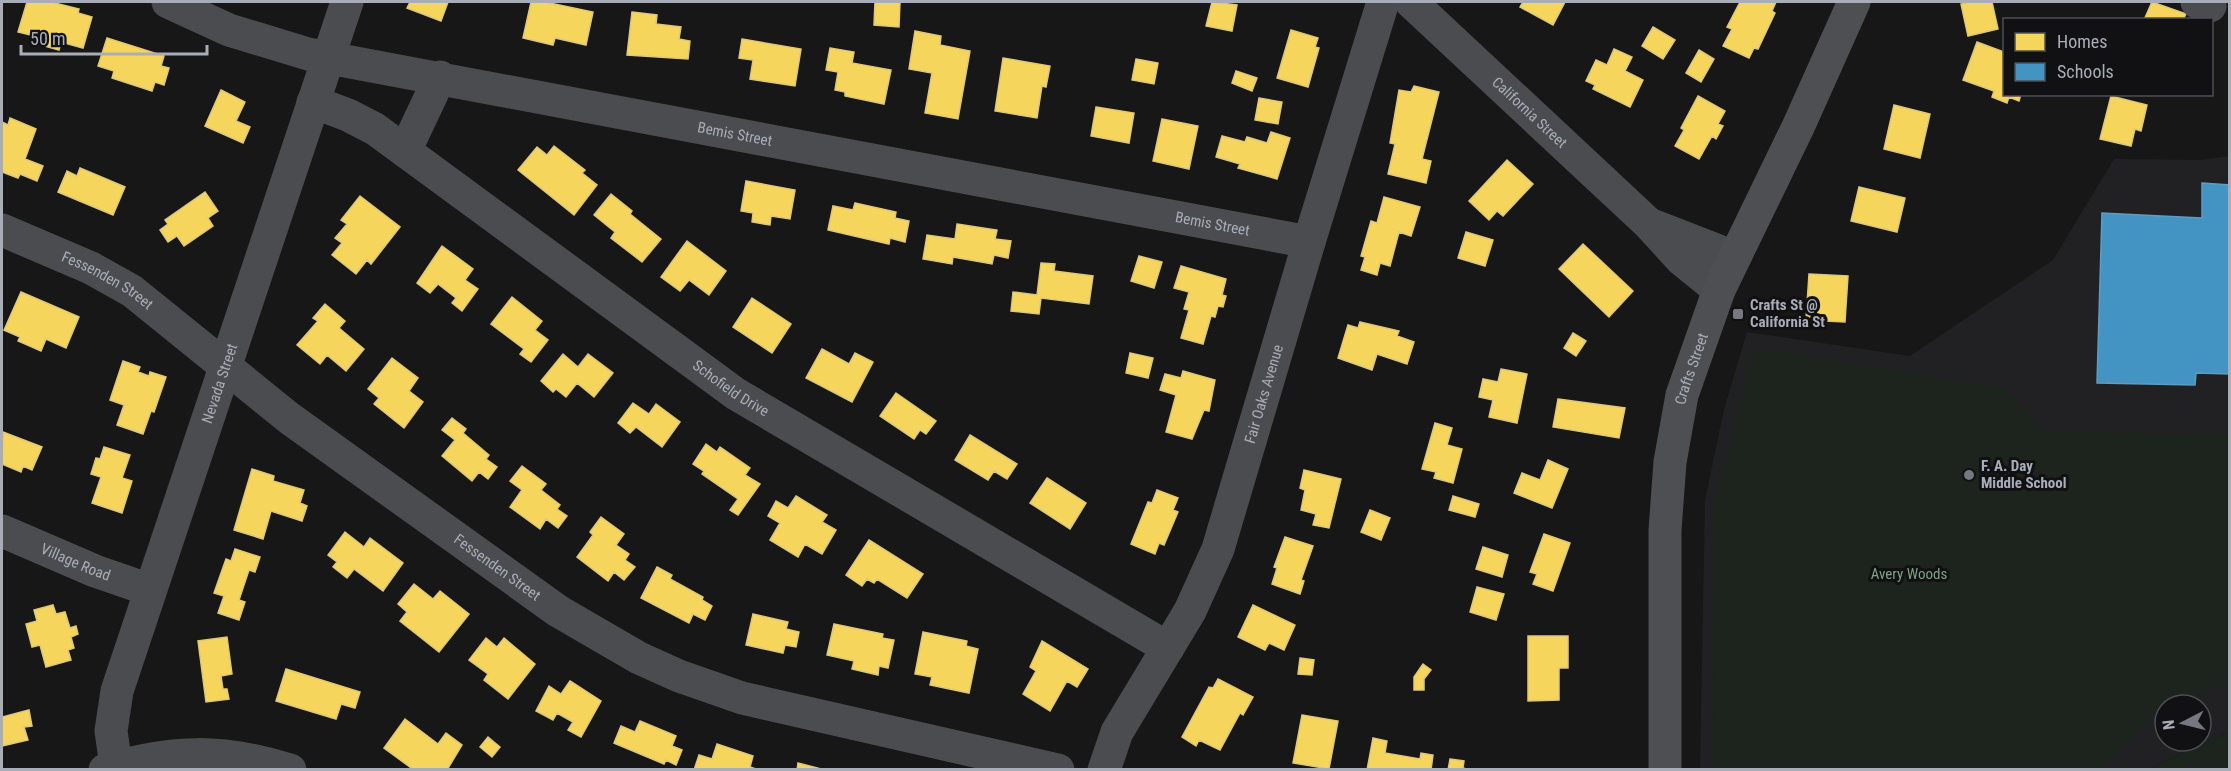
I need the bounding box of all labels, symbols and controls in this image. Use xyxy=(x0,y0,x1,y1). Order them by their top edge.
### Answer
scale bar xyxy=(21,18,207,56)
legend xyxy=(2003,18,2213,96)
text: 50 m xyxy=(30,28,65,49)
text: Homes xyxy=(2057,31,2107,52)
text: Schools xyxy=(2057,61,2114,82)
street label: California Street xyxy=(1488,73,1571,152)
street label: Bemis Street xyxy=(696,118,774,150)
street label: Bemis Street xyxy=(1174,208,1251,240)
street label: Fessenden Street xyxy=(59,248,157,313)
place label: Crafts St @ California St xyxy=(1750,296,1825,331)
marker: Crafts St @ California St xyxy=(1731,307,1745,321)
street label: Crafts Street xyxy=(1671,331,1712,406)
street label: Nevada Street xyxy=(198,341,241,426)
street label: Fair Oaks Avenue xyxy=(1241,343,1287,446)
street label: Schofield Drive xyxy=(689,356,772,420)
place label: F. A. Day Middle School xyxy=(1981,457,2067,492)
marker: F. A. Day Middle School xyxy=(1962,468,1976,482)
street label: Fessenden Street xyxy=(450,530,544,605)
street label: Village Road xyxy=(38,540,113,585)
park label: Avery Woods xyxy=(1871,565,1947,583)
north arrow xyxy=(2153,693,2213,753)
text: N xyxy=(2159,719,2179,731)

